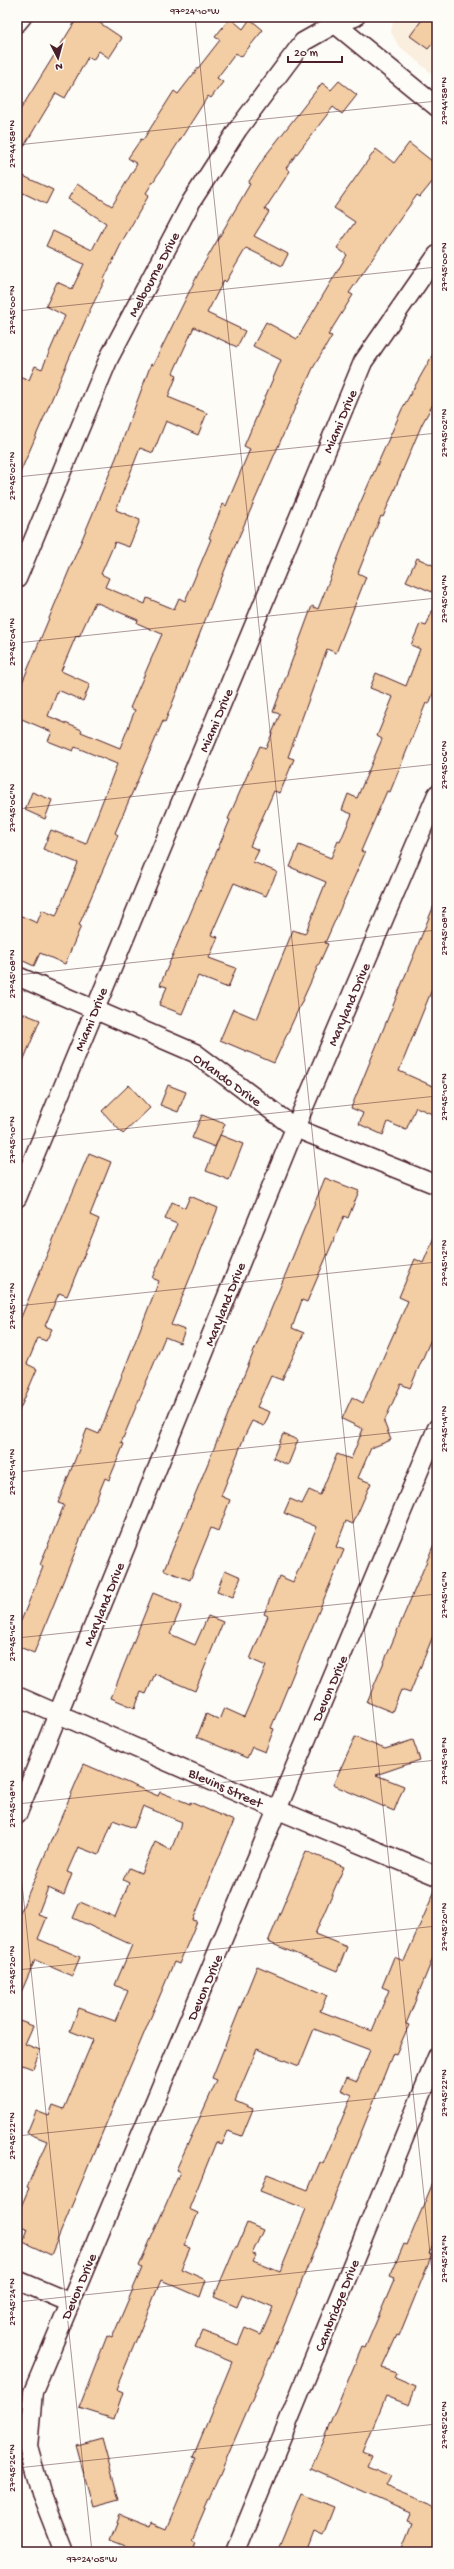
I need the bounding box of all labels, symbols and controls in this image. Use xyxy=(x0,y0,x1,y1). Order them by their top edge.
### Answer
text: 97°24'10"W xyxy=(169,6,220,18)
north arrow xyxy=(38,38,78,78)
scale bar xyxy=(288,38,342,64)
text: 20 m xyxy=(294,47,319,61)
text: N xyxy=(55,60,63,72)
text: 27°44'58"N xyxy=(439,77,451,125)
text: 27°44'58"N xyxy=(7,120,19,168)
street label: Melbourne Drive xyxy=(126,229,185,321)
text: 27°45'00"N xyxy=(439,242,451,292)
text: 27°45'00"N xyxy=(7,285,19,335)
street label: Miami Drive xyxy=(320,387,363,456)
text: 27°45'02"N xyxy=(439,408,451,457)
text: 27°45'02"N xyxy=(7,451,19,500)
text: 27°45'04"N xyxy=(439,574,451,623)
text: 27°45'04"N xyxy=(7,617,19,666)
street label: Miami Drive xyxy=(196,686,239,755)
text: 27°45'06"N xyxy=(439,740,451,789)
text: 27°45'06"N xyxy=(7,783,19,832)
text: 27°45'08"N xyxy=(439,906,451,955)
text: 27°45'08"N xyxy=(7,949,19,998)
street label: Maryland Drive xyxy=(325,960,376,1049)
street label: Miami Drive xyxy=(72,985,113,1054)
street label: Orlando Drive xyxy=(189,1051,265,1112)
text: 27°45'10"N xyxy=(439,1073,451,1121)
text: 27°45'10"N xyxy=(7,1116,19,1164)
text: 27°45'12"N xyxy=(439,1239,451,1286)
street label: Maryland Drive xyxy=(202,1260,251,1349)
text: 27°45'12"N xyxy=(7,1282,19,1329)
text: 27°45'14"N xyxy=(439,1405,451,1452)
text: 27°45'14"N xyxy=(7,1448,19,1495)
street label: Maryland Drive xyxy=(81,1560,130,1649)
text: 27°45'16"N xyxy=(439,1571,451,1618)
text: 27°45'16"N xyxy=(7,1614,19,1661)
street label: Devon Drive xyxy=(309,1653,353,1726)
text: 27°45'18"N xyxy=(439,1737,451,1785)
street label: Blevins Street xyxy=(184,1765,266,1814)
text: 27°45'18"N xyxy=(7,1780,19,1828)
text: 27°45'20"N xyxy=(439,1902,451,1951)
text: 27°45'20"N xyxy=(7,1945,19,1994)
street label: Devon Drive xyxy=(184,1952,228,2025)
text: 27°45'22"N xyxy=(439,2069,451,2117)
text: 27°45'22"N xyxy=(7,2112,19,2160)
text: 27°45'24"N xyxy=(439,2235,451,2283)
street label: Devon Drive xyxy=(58,2251,102,2324)
street label: Cambridge Drive xyxy=(312,2257,365,2355)
text: 27°45'24"N xyxy=(7,2278,19,2326)
text: 27°45'26"N xyxy=(439,2401,451,2449)
text: 27°45'26"N xyxy=(7,2444,19,2492)
text: 97°24'05"W xyxy=(66,2554,118,2566)

